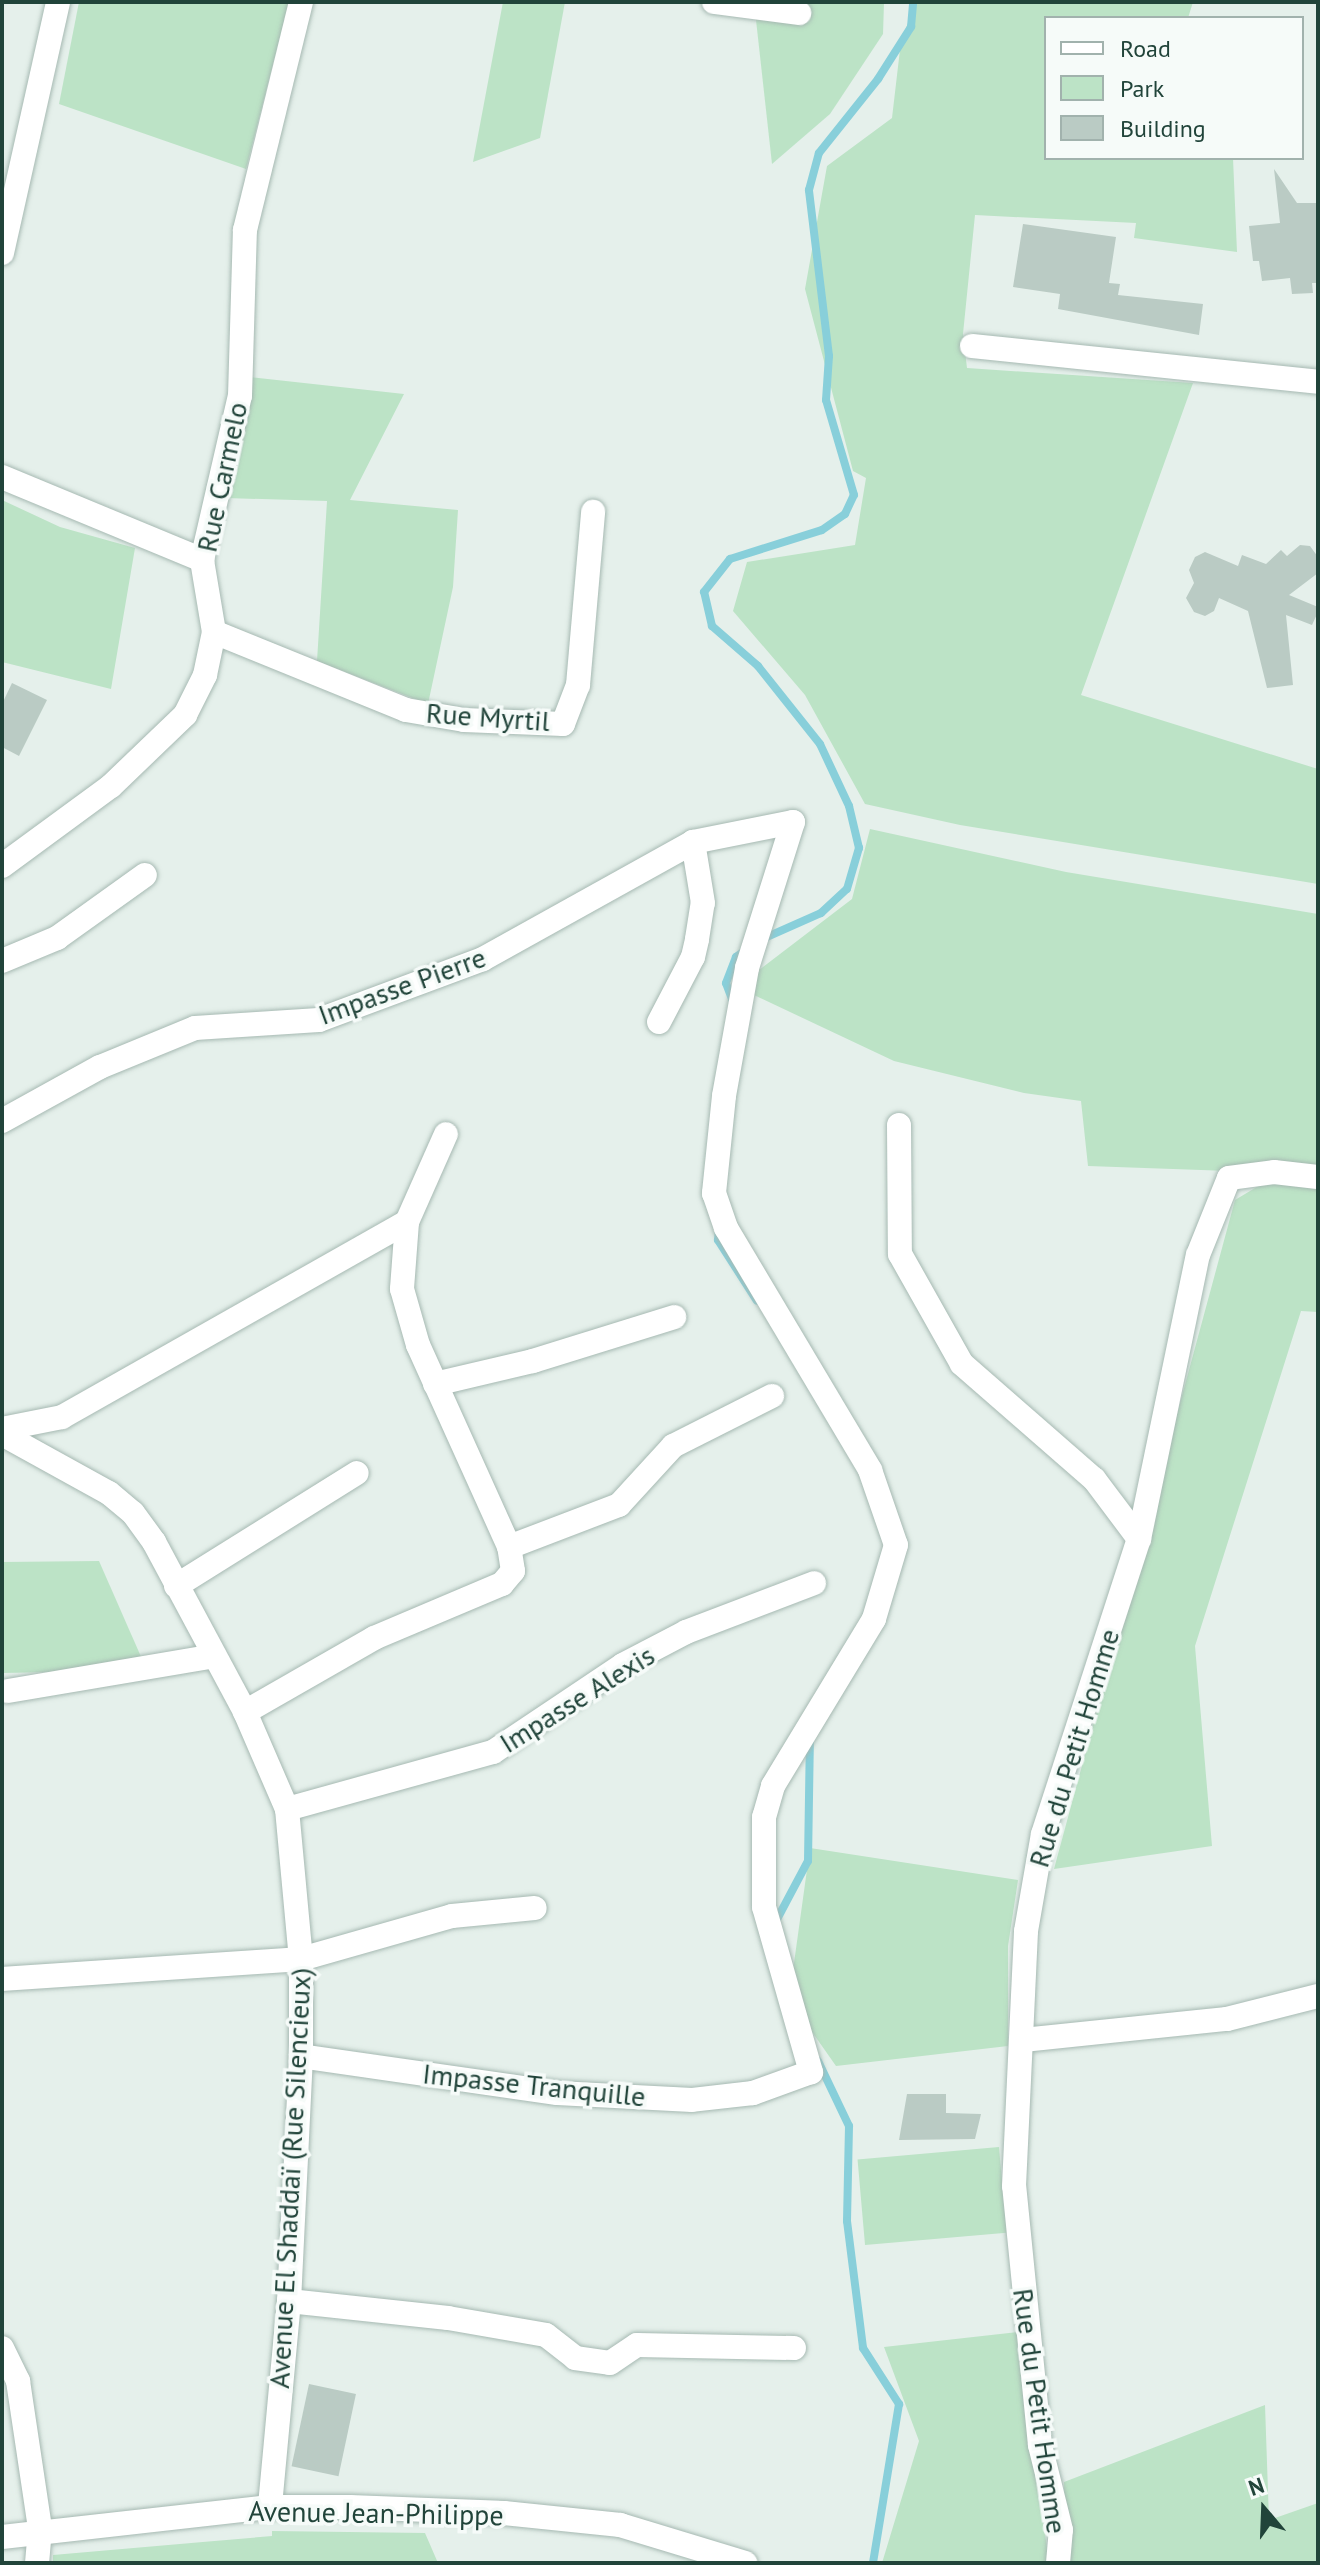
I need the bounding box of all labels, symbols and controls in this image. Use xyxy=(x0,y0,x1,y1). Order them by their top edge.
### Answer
legend xyxy=(1044,16,1304,160)
text: Road xyxy=(1120,33,1171,64)
text: Park xyxy=(1120,73,1164,104)
text: Building xyxy=(1120,113,1206,144)
street label: Rue Carmelo xyxy=(190,399,254,555)
street label: Rue Myrtil xyxy=(425,696,551,738)
street label: Impasse Pierre xyxy=(314,940,490,1032)
street label: Rue du Petit Homme xyxy=(1022,1625,1126,1871)
street label: Impasse Alexis xyxy=(493,1638,661,1760)
street label: Avenue El Shaddaï (Rue Silencieux) xyxy=(262,1967,318,2389)
street label: Impasse Tranquille xyxy=(420,2057,648,2113)
street label: Rue du Petit Homme xyxy=(1006,2286,1074,2536)
north arrow xyxy=(1224,2469,1304,2549)
text: N xyxy=(1245,2471,1268,2502)
street label: Avenue Jean-Philippe xyxy=(248,2494,504,2532)

